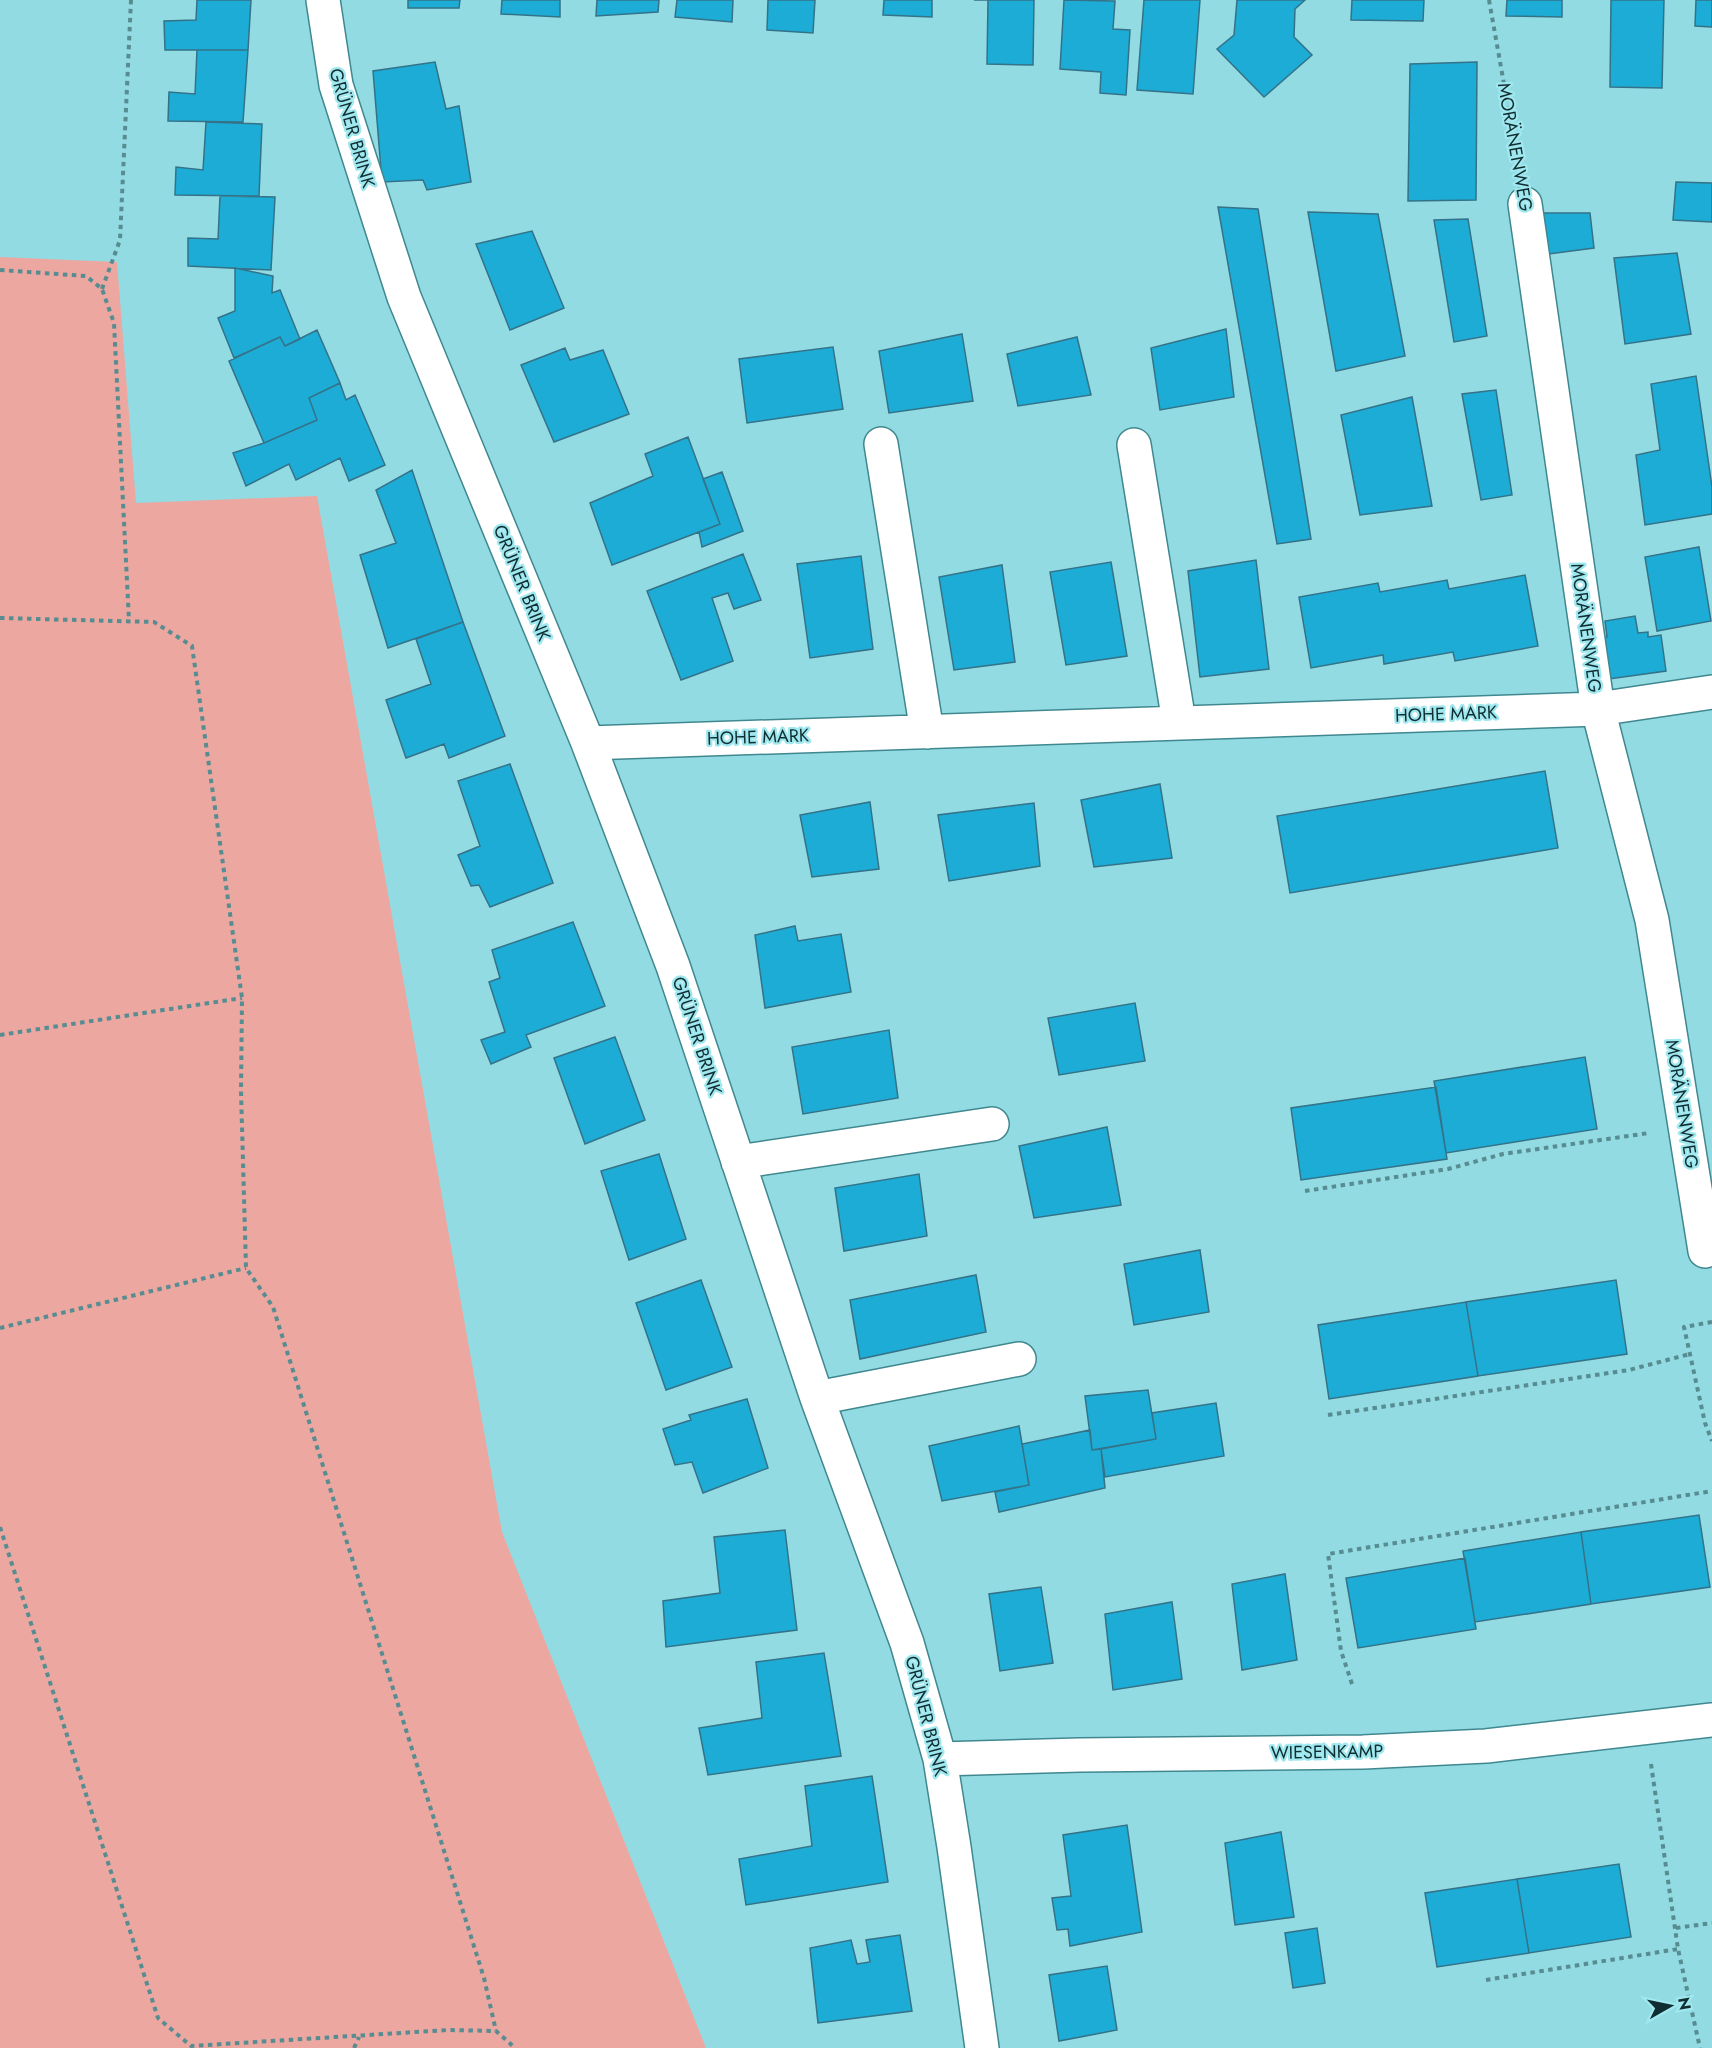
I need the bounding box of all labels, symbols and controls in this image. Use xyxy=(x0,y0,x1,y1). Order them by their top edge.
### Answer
street label: GRÜNER BRINK xyxy=(323,65,382,192)
street label: MORÄNENWEG xyxy=(1491,81,1539,213)
street label: GRÜNER BRINK xyxy=(487,521,557,646)
street label: MORÄNENWEG xyxy=(1564,562,1608,694)
street label: HOHE MARK xyxy=(1395,699,1498,729)
street label: HOHE MARK xyxy=(707,722,810,752)
street label: GRÜNER BRINK xyxy=(666,973,729,1099)
street label: MORÄNENWEG xyxy=(1659,1038,1705,1170)
street label: GRÜNER BRINK xyxy=(898,1653,954,1780)
street label: WIESENKAMP xyxy=(1271,1738,1384,1766)
north arrow xyxy=(1640,1976,1700,2036)
text: N xyxy=(1672,1996,1697,2012)

